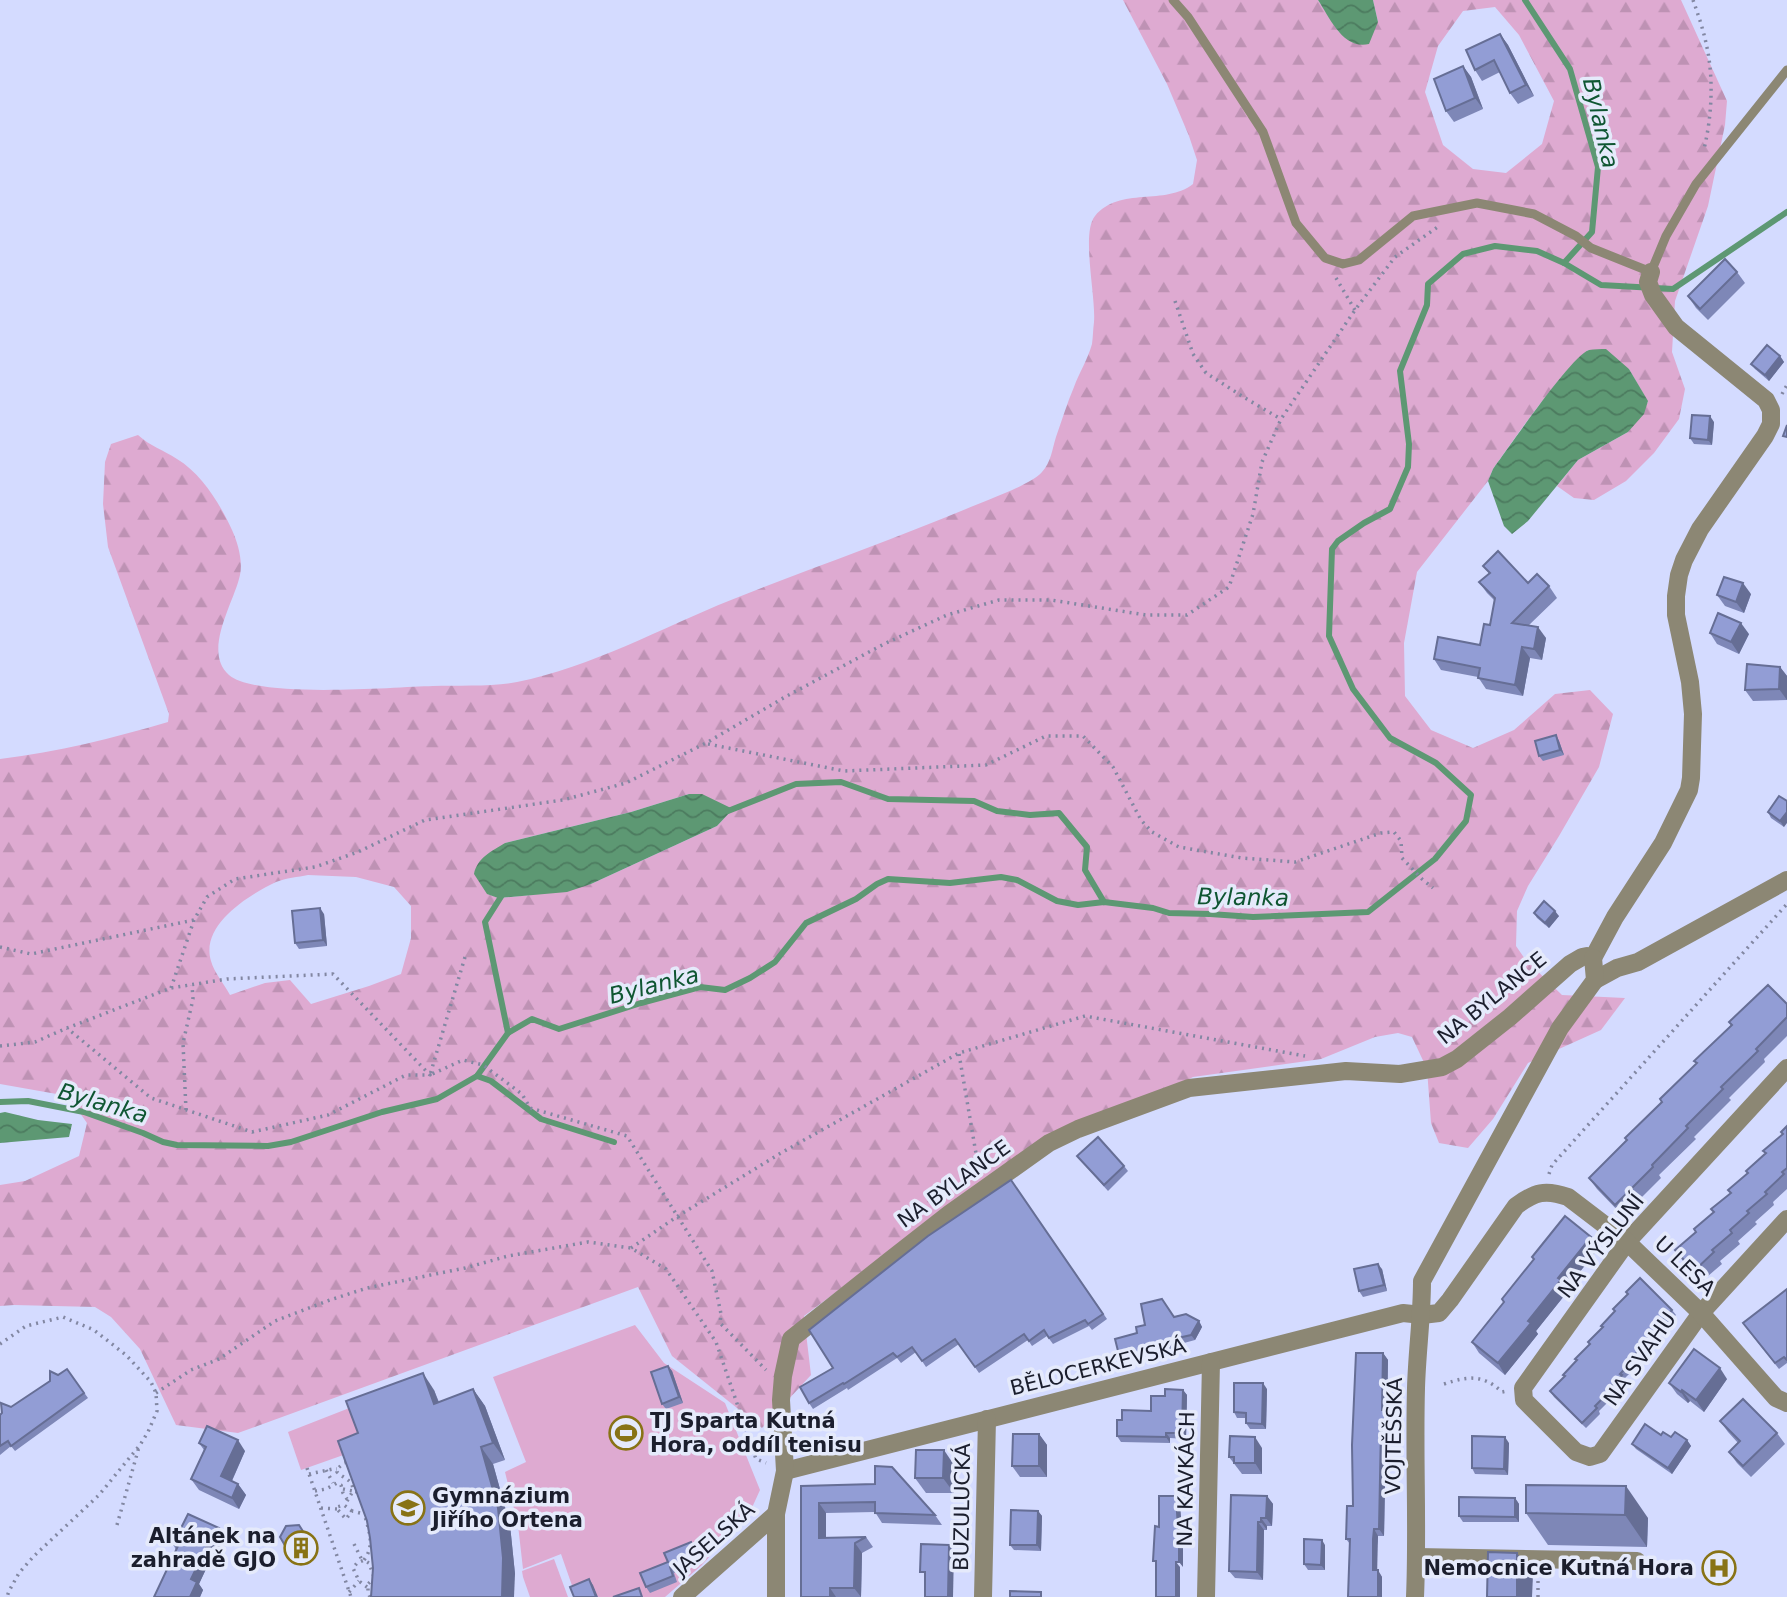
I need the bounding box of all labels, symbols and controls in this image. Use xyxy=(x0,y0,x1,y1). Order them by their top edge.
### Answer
water label: Bylanka xyxy=(1578,75,1624,171)
water label: Bylanka xyxy=(1197,883,1289,911)
street label: NA BYLANCE xyxy=(1433,947,1551,1049)
water label: Bylanka xyxy=(606,961,702,1009)
water label: Bylanka xyxy=(55,1078,151,1128)
street label: NA BYLANCE xyxy=(893,1135,1015,1233)
street label: NA VÝSLUNÍ xyxy=(1552,1189,1649,1303)
street label: U LESA xyxy=(1650,1231,1721,1301)
street label: NA SVAHU xyxy=(1599,1308,1681,1410)
street label: BĚLOCERKEVSKÁ xyxy=(1007,1332,1189,1400)
street label: VOJTĚŠSKÁ xyxy=(1380,1377,1407,1495)
place label: TJ Sparta Kutná Hora, oddíl tenisu xyxy=(650,1409,862,1457)
street label: NA KAVKÁCH xyxy=(1172,1411,1199,1547)
sports icon: TJ Sparta Kutná Hora, oddíl tenisu xyxy=(607,1414,645,1452)
street label: BUZULUCKÁ xyxy=(948,1442,975,1571)
place label: Gymnázium Jiřího Ortena xyxy=(430,1484,583,1532)
school or university icon: Gymnázium Jiřího Ortena xyxy=(389,1489,427,1527)
street label: JASELSKÁ xyxy=(666,1496,760,1582)
place label: Altánek na zahradě GJO xyxy=(131,1524,276,1572)
building icon: Altánek na zahradě GJO xyxy=(282,1529,320,1567)
hospital icon: Nemocnice Kutná Hora xyxy=(1700,1549,1738,1587)
place label: Nemocnice Kutná Hora xyxy=(1423,1556,1694,1580)

